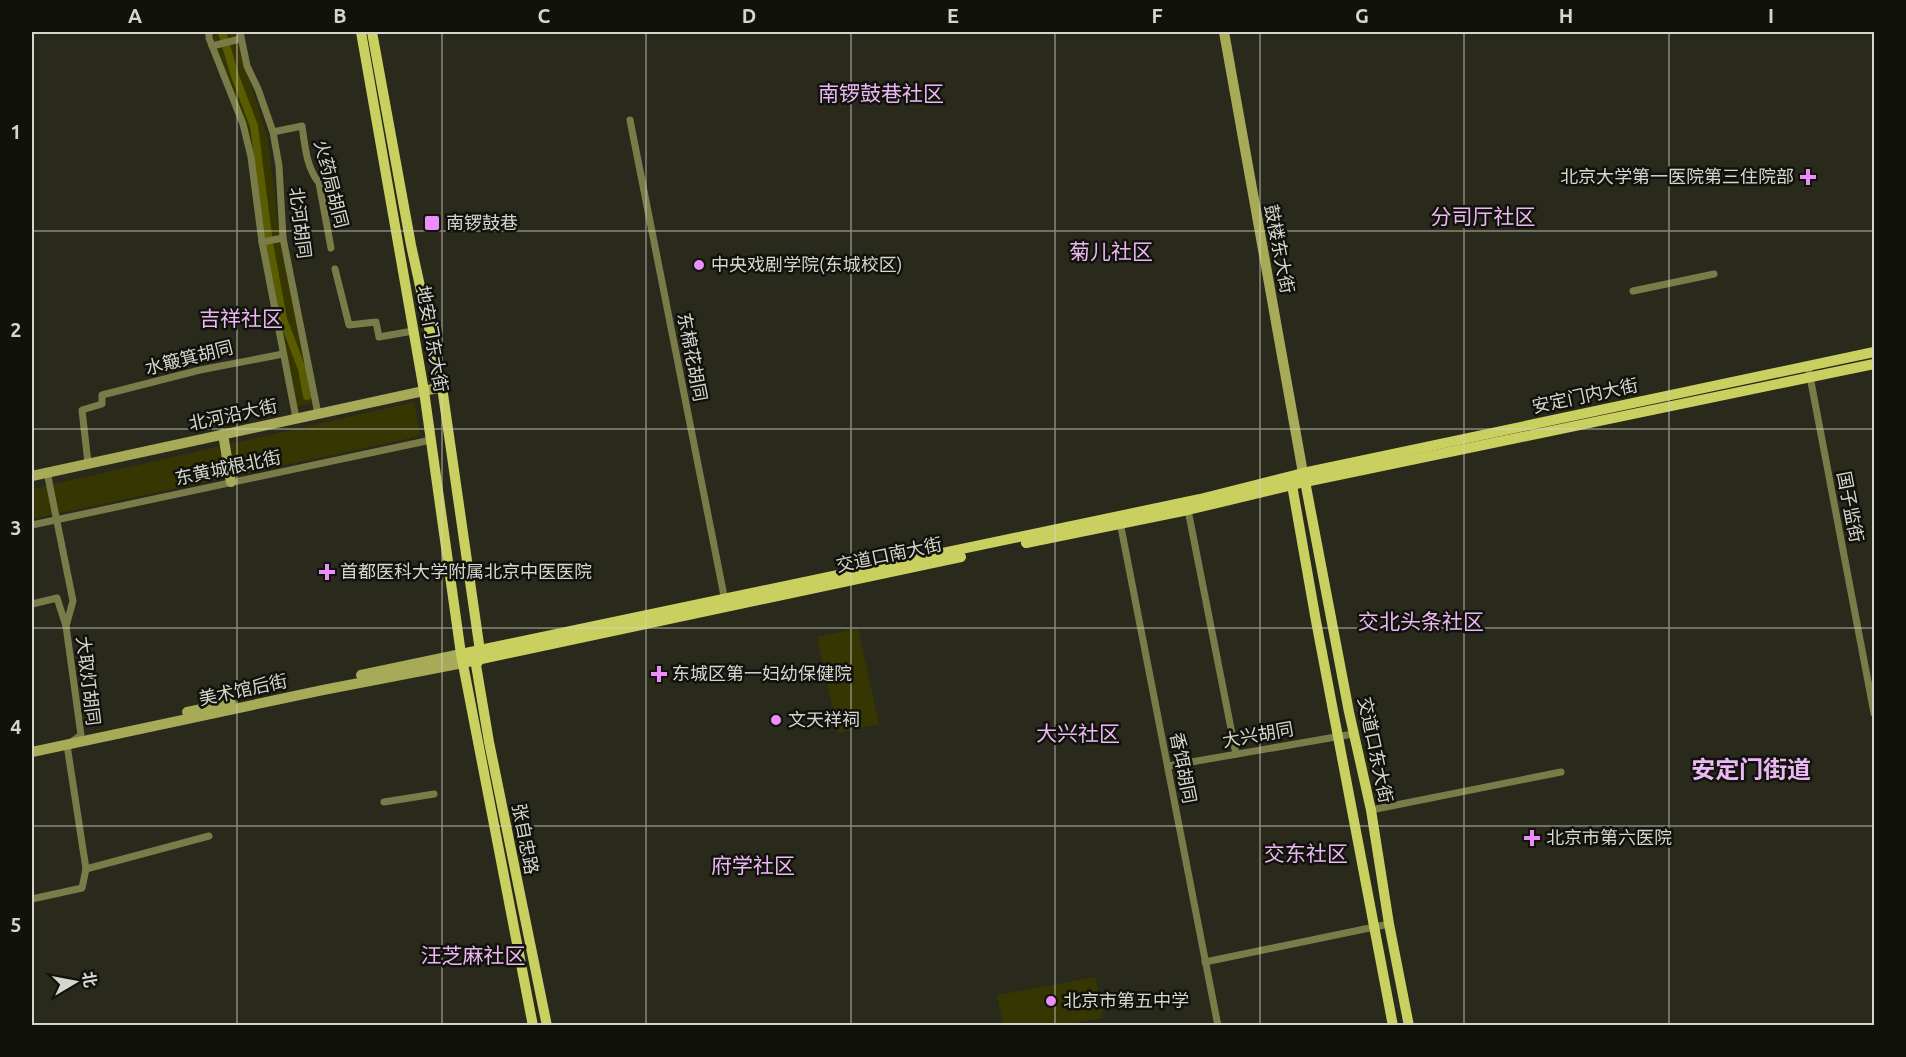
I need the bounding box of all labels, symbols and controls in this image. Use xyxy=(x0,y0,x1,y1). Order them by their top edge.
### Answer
text: A xyxy=(128,4,142,27)
text: B xyxy=(333,4,347,27)
text: C xyxy=(538,4,551,27)
text: D xyxy=(742,4,756,27)
text: E xyxy=(947,4,959,27)
text: F xyxy=(1151,4,1163,27)
text: G xyxy=(1355,4,1369,27)
text: H xyxy=(1559,4,1573,27)
text: I xyxy=(1768,4,1774,27)
district label: 南锣鼓巷社区 xyxy=(818,81,944,105)
text: 1 xyxy=(10,120,22,143)
street label: 火药局胡同 xyxy=(311,138,353,230)
place label: 北京大学第一医院第三住院部 xyxy=(1560,166,1794,186)
marker: 北京大学第一医院第三住院部 xyxy=(1799,168,1817,186)
street label: 北河胡同 xyxy=(287,186,315,260)
street label: 鼓楼东大街 xyxy=(1262,203,1298,295)
district label: 分司厅社区 xyxy=(1431,204,1536,228)
place label: 南锣鼓巷 xyxy=(446,212,518,232)
marker: 南锣鼓巷 xyxy=(423,214,441,232)
district label: 菊儿社区 xyxy=(1069,239,1153,263)
place label: 中央戏剧学院(东城校区) xyxy=(711,254,902,275)
marker: 中央戏剧学院(东城校区) xyxy=(692,258,706,272)
street label: 地安门东大街 xyxy=(414,284,452,394)
district label: 吉祥社区 xyxy=(199,306,283,330)
street label: 东棉花胡同 xyxy=(675,311,711,403)
text: 2 xyxy=(10,318,22,341)
street label: 水簸箕胡同 xyxy=(143,336,235,378)
street label: 安定门内大街 xyxy=(1530,374,1640,416)
street label: 北河沿大街 xyxy=(187,395,279,433)
street label: 东黄城根北街 xyxy=(173,446,283,488)
street label: 国子监街 xyxy=(1834,470,1868,544)
text: 3 xyxy=(10,516,22,539)
street label: 交道口南大街 xyxy=(834,533,944,575)
place label: 首都医科大学附属北京中医医院 xyxy=(340,561,592,581)
marker: 首都医科大学附属北京中医医院 xyxy=(318,563,336,581)
district label: 交北头条社区 xyxy=(1358,609,1484,633)
street label: 大取灯胡同 xyxy=(74,635,104,727)
place label: 东城区第一妇幼保健院 xyxy=(672,663,852,683)
marker: 东城区第一妇幼保健院 xyxy=(650,665,668,683)
street label: 美术馆后街 xyxy=(197,670,289,708)
street label: 交道口东大街 xyxy=(1355,695,1397,805)
place label: 文天祥祠 xyxy=(788,709,860,729)
marker: 文天祥祠 xyxy=(769,713,783,727)
text: 4 xyxy=(10,715,22,738)
street label: 大兴胡同 xyxy=(1221,718,1295,750)
district label: 大兴社区 xyxy=(1036,721,1120,745)
street label: 香饵胡同 xyxy=(1167,731,1201,805)
district label: 安定门街道 xyxy=(1691,756,1811,783)
street label: 张自忠路 xyxy=(509,802,543,876)
place label: 北京市第六医院 xyxy=(1546,827,1672,847)
marker: 北京市第六医院 xyxy=(1523,829,1541,847)
district label: 交东社区 xyxy=(1264,841,1348,865)
district label: 府学社区 xyxy=(711,853,795,877)
text: 5 xyxy=(10,913,22,936)
district label: 汪芝麻社区 xyxy=(421,943,526,967)
north arrow xyxy=(45,952,105,1012)
text: 北 xyxy=(80,970,100,989)
place label: 北京市第五中学 xyxy=(1063,990,1189,1010)
marker: 北京市第五中学 xyxy=(1044,994,1058,1008)

